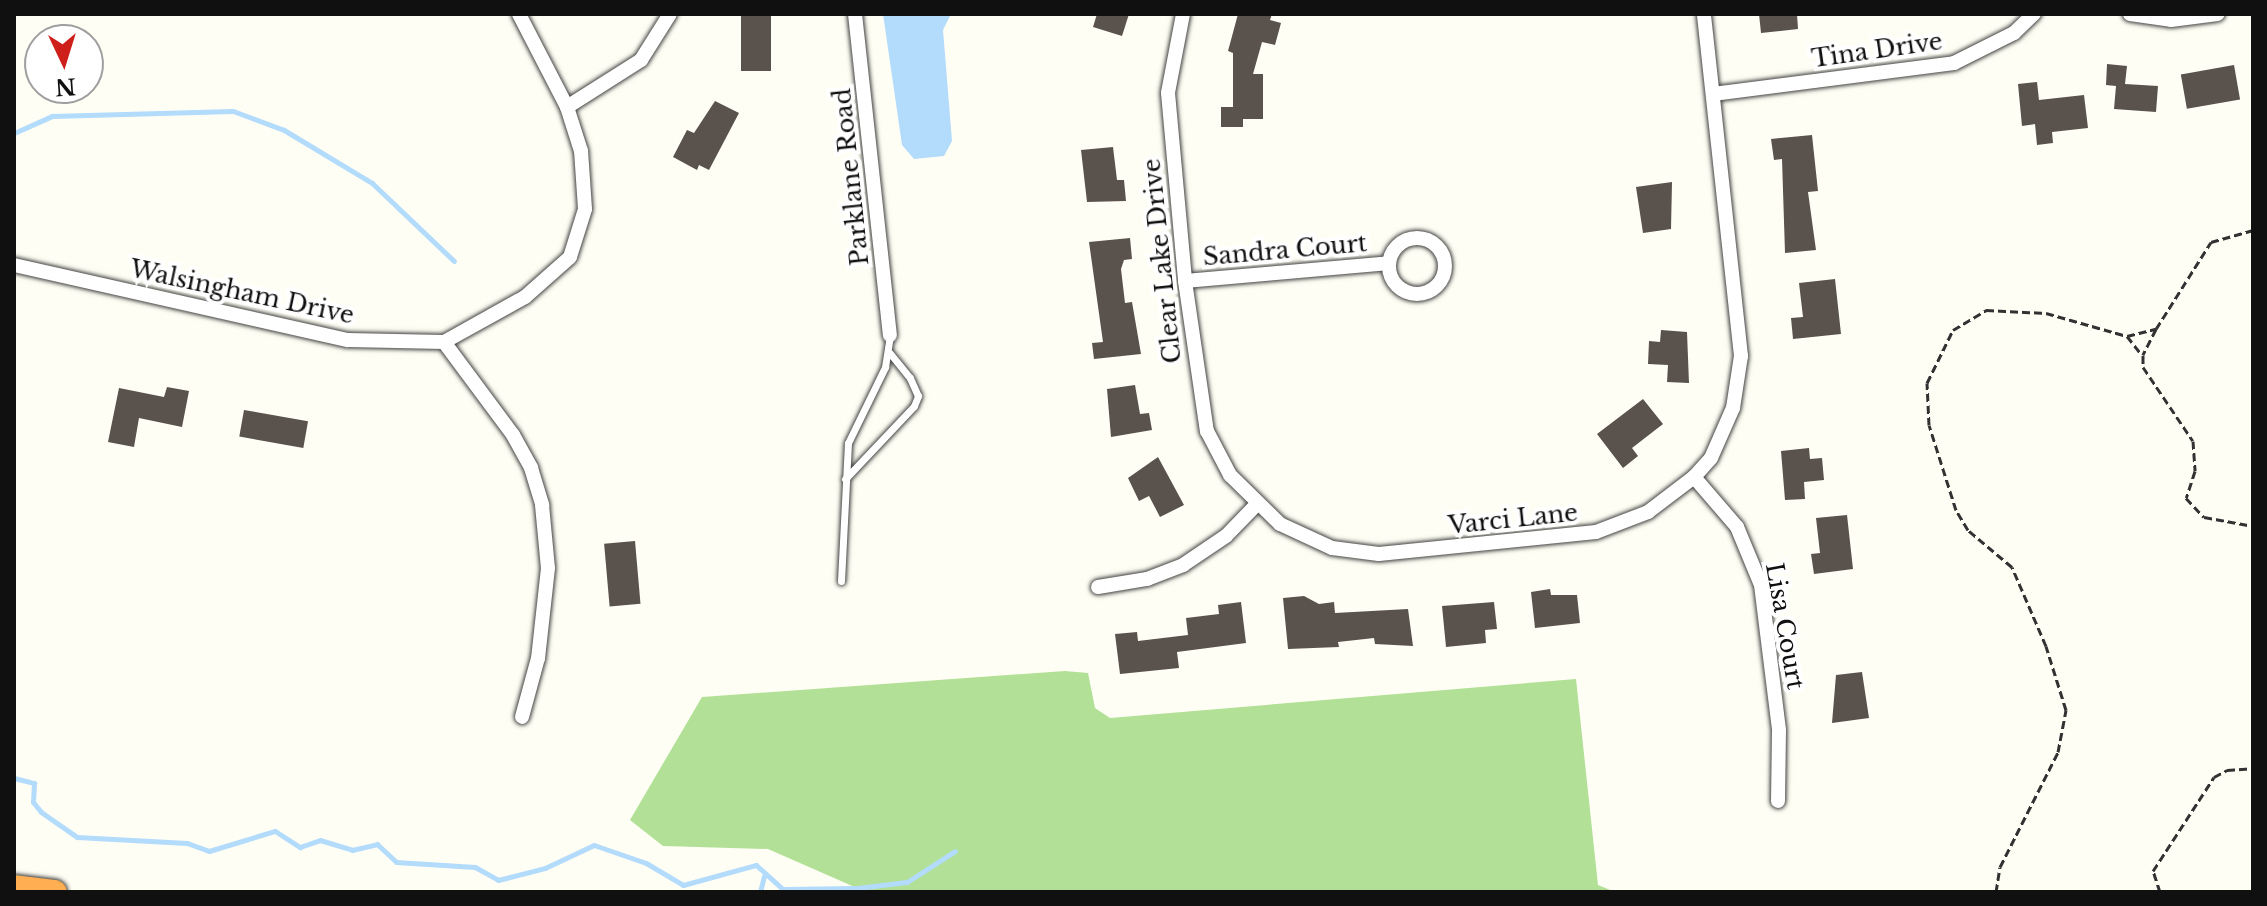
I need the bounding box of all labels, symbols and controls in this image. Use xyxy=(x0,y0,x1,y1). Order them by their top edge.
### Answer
north arrow xyxy=(24,24,104,104)
street label: Tina Drive xyxy=(1810,27,1944,73)
text: N xyxy=(54,72,77,101)
street label: Parklane Road xyxy=(827,87,875,267)
street label: Clear Lake Drive xyxy=(1137,157,1187,365)
street label: Sandra Court xyxy=(1202,228,1368,272)
street label: Walsingham Drive xyxy=(127,254,357,330)
street label: Varci Lane xyxy=(1447,498,1579,540)
street label: Lisa Court xyxy=(1760,560,1810,692)

